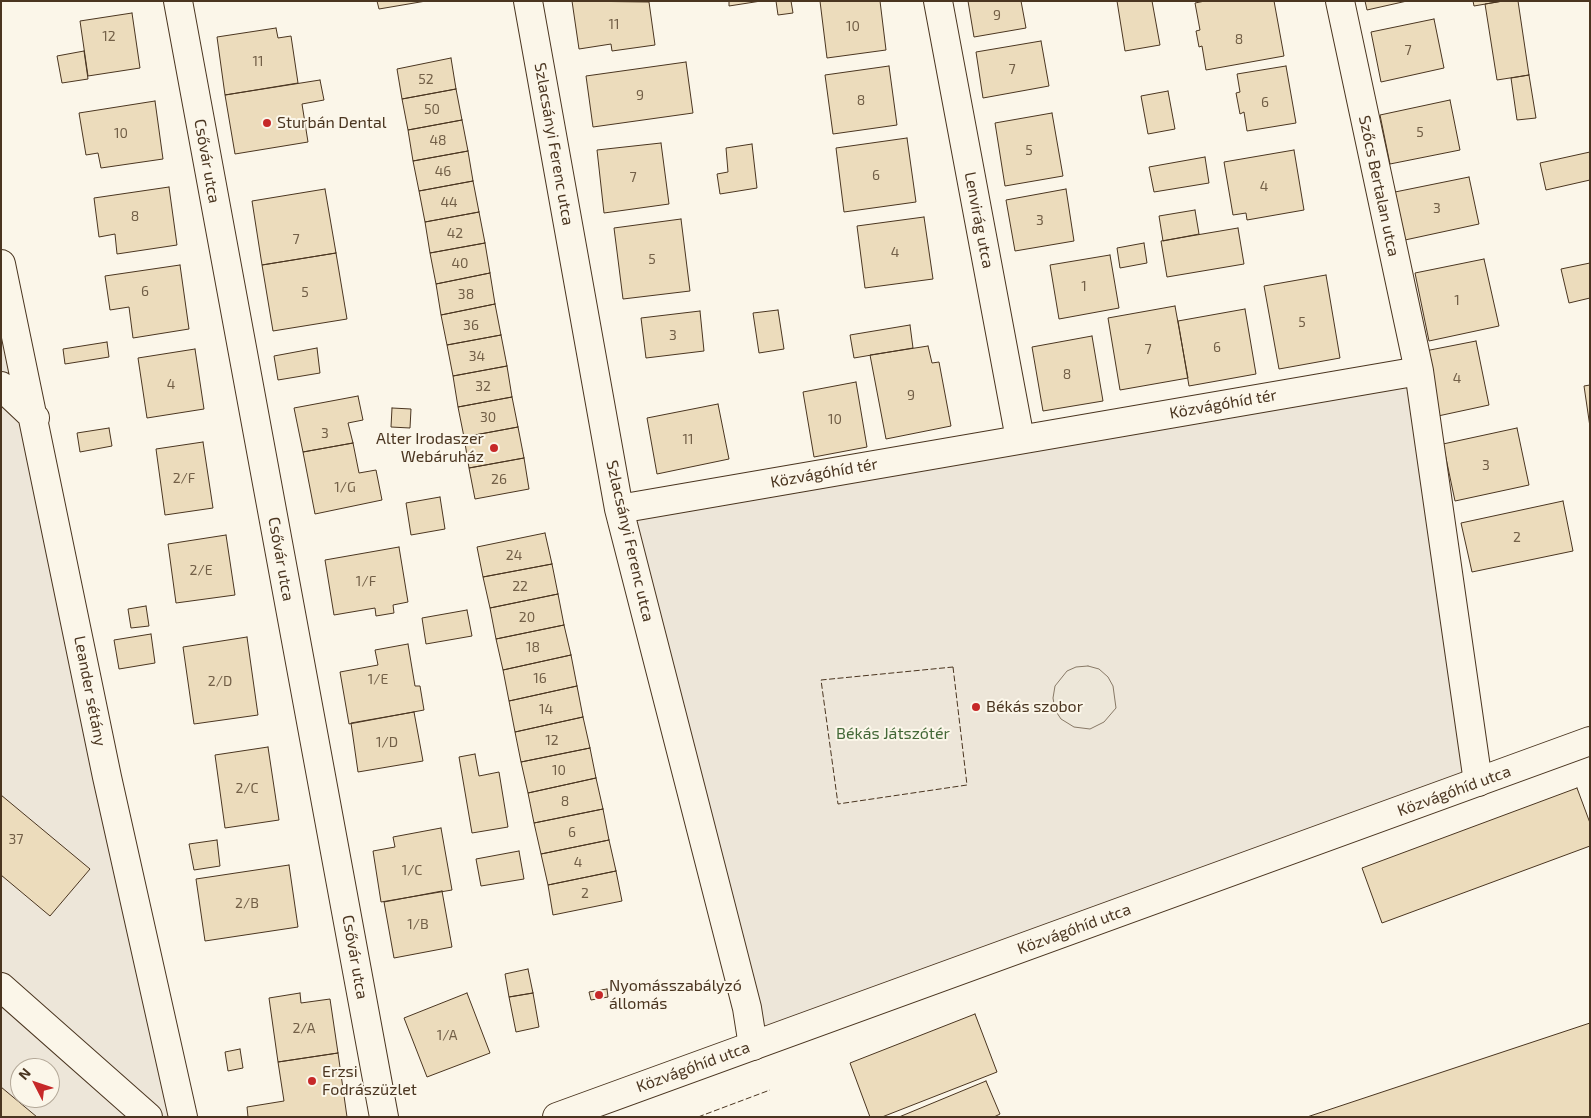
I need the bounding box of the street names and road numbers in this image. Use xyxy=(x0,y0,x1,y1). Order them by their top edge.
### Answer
street label: Szlacsányi Ferenc utca xyxy=(530,61,578,227)
street label: Szőcs Bertalan utca xyxy=(1355,114,1403,258)
street label: Csővár utca xyxy=(190,117,224,205)
street label: Lenvirág utca xyxy=(960,170,998,270)
street label: Közvágóhíd tér xyxy=(1168,385,1278,423)
street label: Közvágóhíd tér xyxy=(769,454,879,492)
street label: Szlacsányi Ferenc utca xyxy=(602,458,658,624)
street label: Csővár utca xyxy=(264,515,298,603)
street label: Leander sétány xyxy=(70,634,110,748)
street label: Közvágóhíd utca xyxy=(1395,762,1513,820)
street label: Közvágóhíd utca xyxy=(1015,900,1133,958)
street label: Csővár utca xyxy=(338,913,372,1001)
street label: Közvágóhíd utca xyxy=(634,1038,752,1096)

